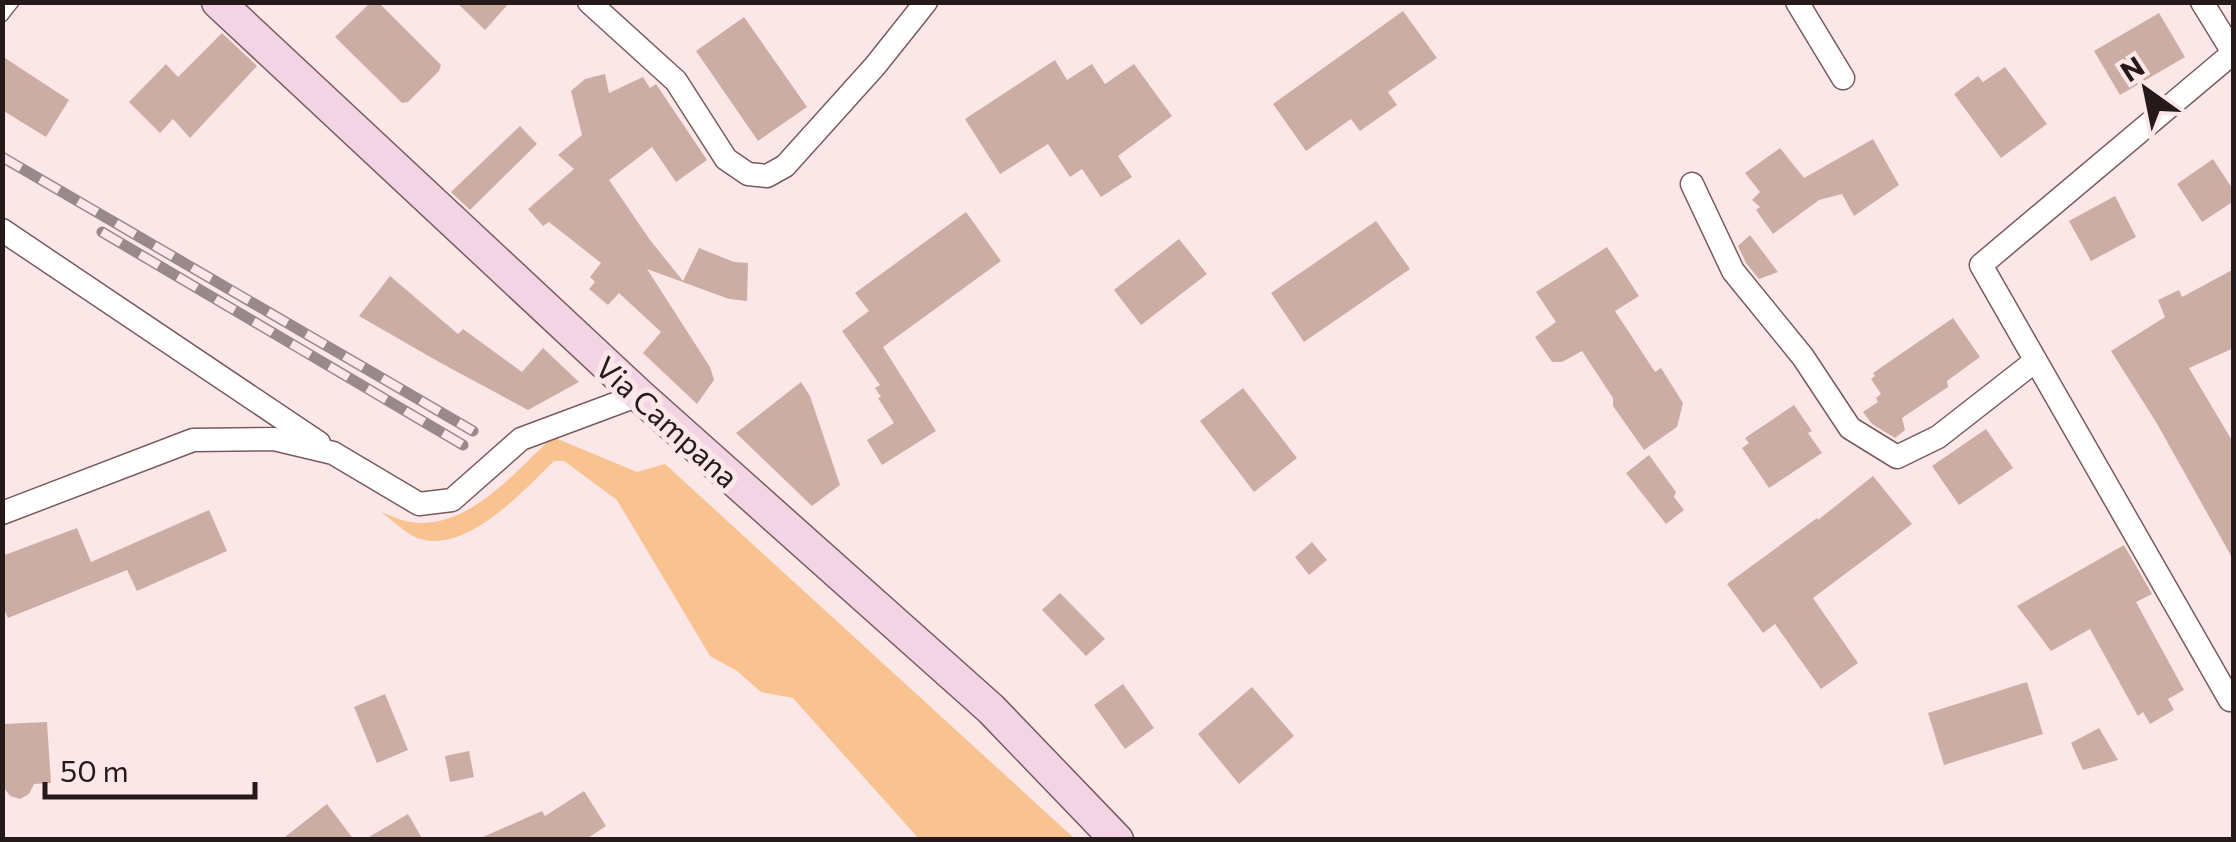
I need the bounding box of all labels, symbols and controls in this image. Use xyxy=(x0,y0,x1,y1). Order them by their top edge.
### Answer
north arrow xyxy=(2096,40,2196,140)
text: N xyxy=(2114,48,2150,88)
street label: Via Campana xyxy=(589,348,747,494)
scale bar xyxy=(45,737,255,799)
text: 50 m xyxy=(60,751,129,788)

